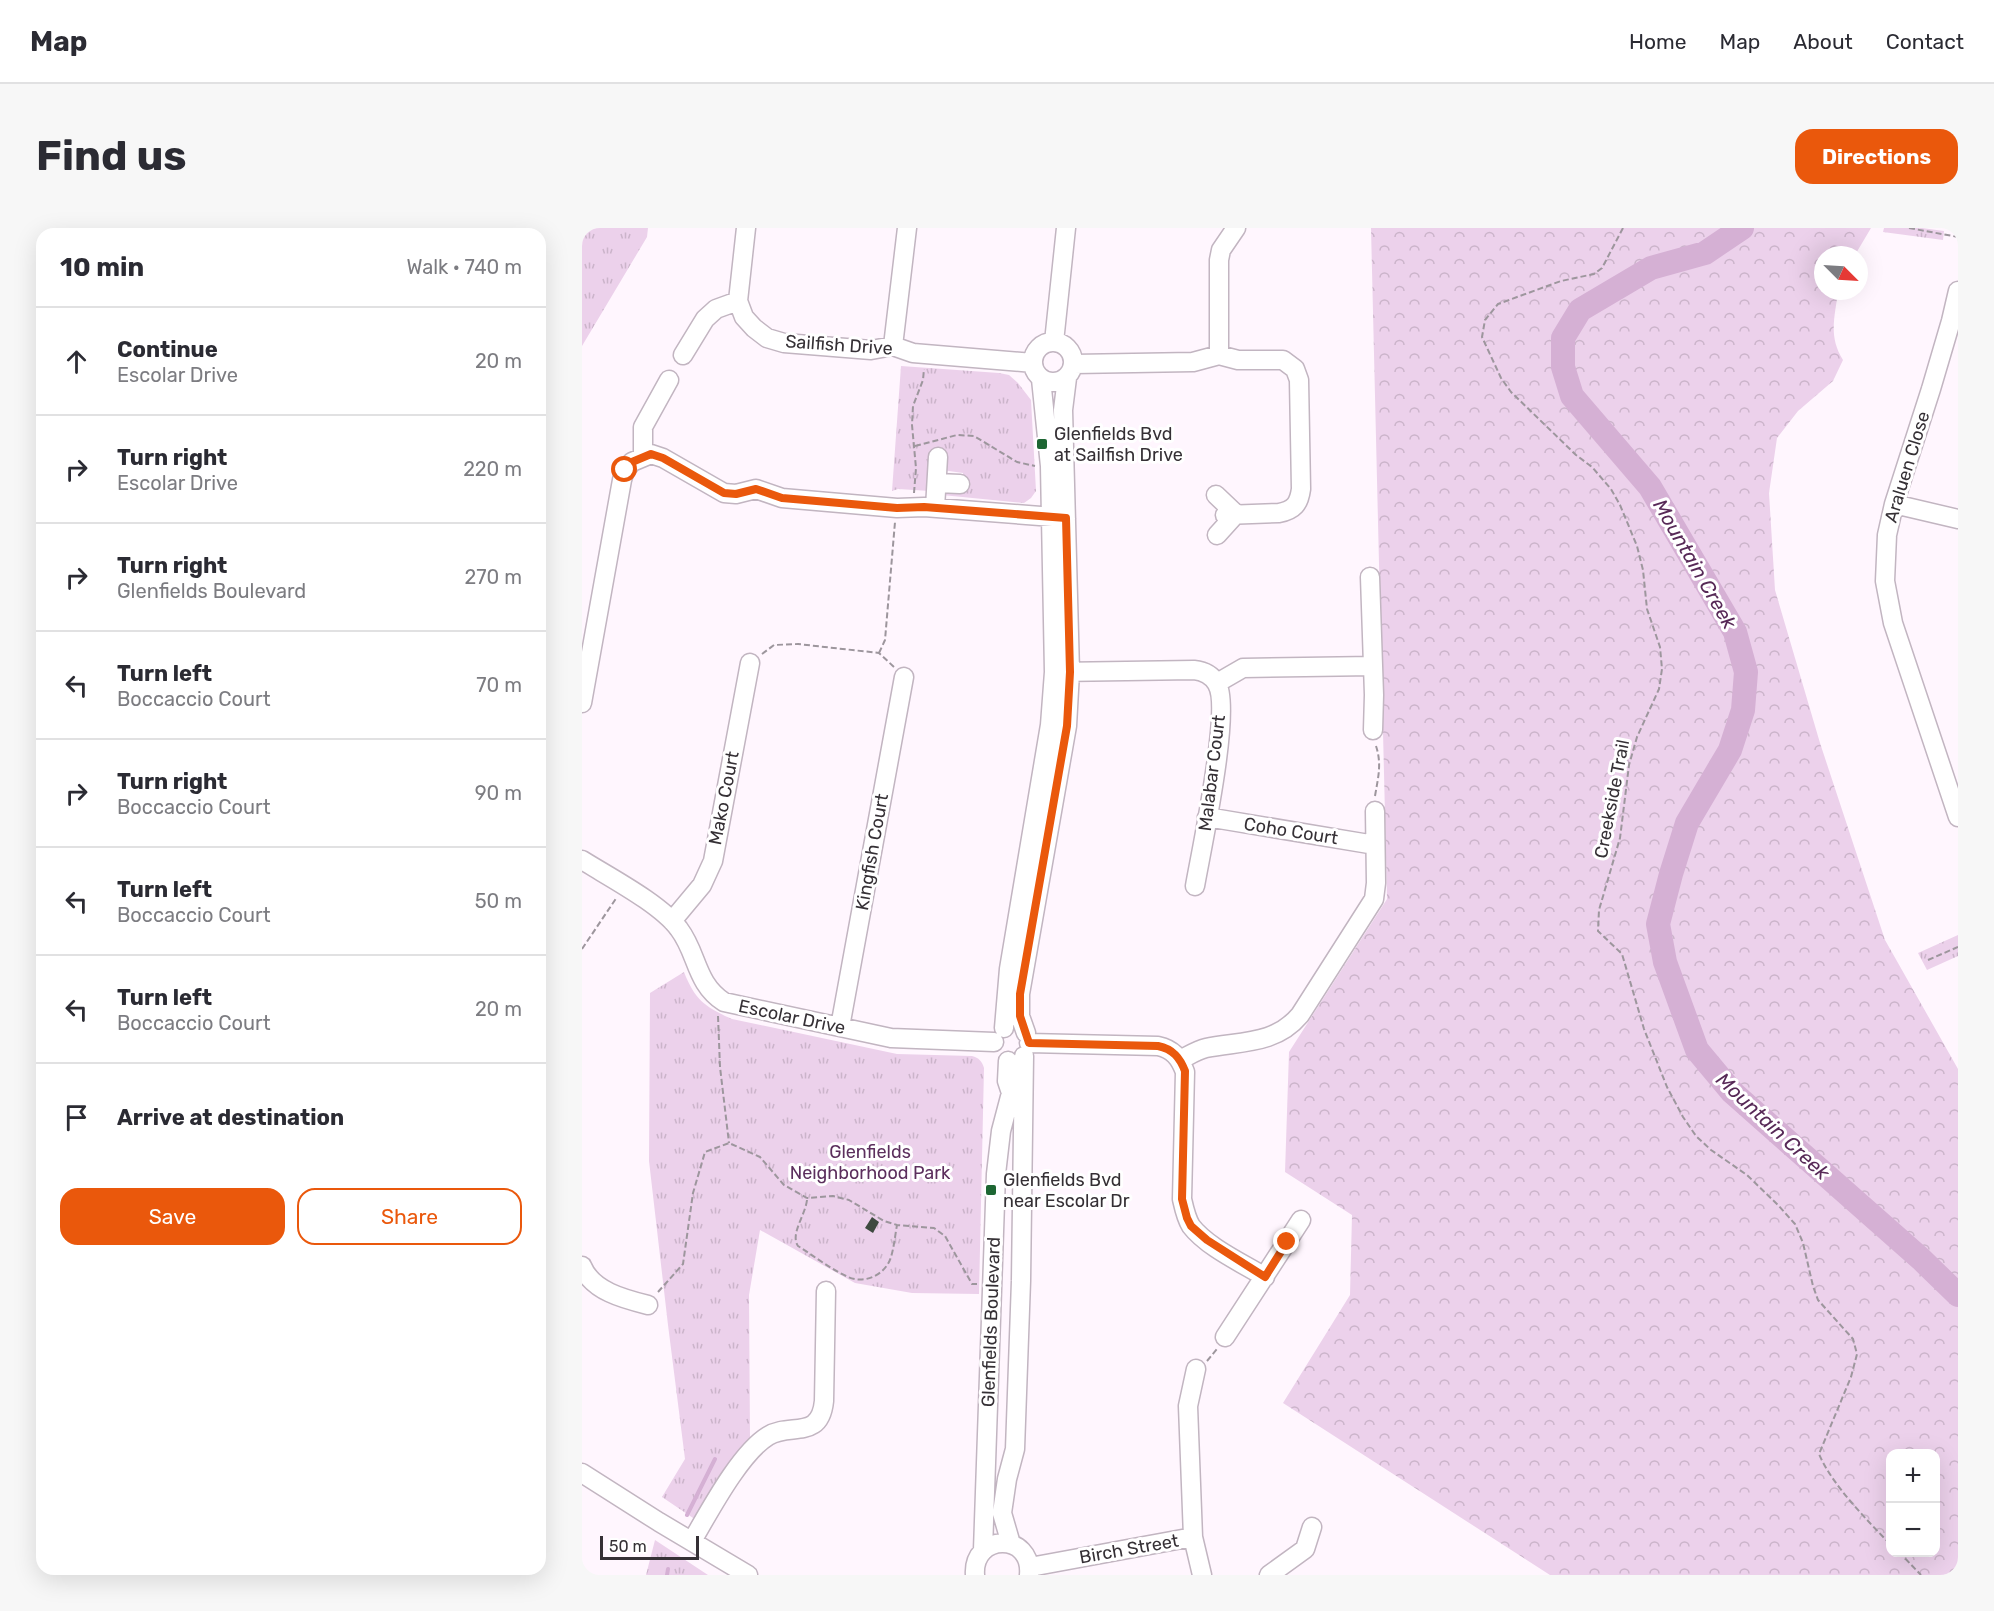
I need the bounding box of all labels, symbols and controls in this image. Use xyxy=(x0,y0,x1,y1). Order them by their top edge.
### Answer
text: Map xyxy=(30,25,87,58)
text: Home xyxy=(1629,29,1686,54)
text: Map xyxy=(1719,29,1760,54)
text: About xyxy=(1793,29,1853,54)
text: Contact xyxy=(1886,29,1964,54)
button: Directions xyxy=(1795,129,1958,184)
text: Find us xyxy=(36,131,187,181)
north arrow xyxy=(1814,246,1868,300)
text: 10 min xyxy=(60,252,144,283)
text: Walk · 740 m xyxy=(407,255,522,279)
street label: Sailfish Drive xyxy=(785,330,893,360)
text: Continue xyxy=(117,336,218,363)
icon: ahead xyxy=(60,345,93,378)
text: 20 m xyxy=(475,349,522,373)
text: Escolar Drive xyxy=(117,363,238,387)
street label: Araluen Close xyxy=(1880,409,1934,525)
place label: Glenfields Bvd at Sailfish Drive xyxy=(1054,423,1183,466)
marker: Glenfields Bvd at Sailfish Drive xyxy=(1035,437,1049,451)
text: Turn right xyxy=(117,444,227,471)
icon: right xyxy=(60,453,93,486)
route start xyxy=(611,456,637,482)
text: 220 m xyxy=(463,457,522,481)
text: Escolar Drive xyxy=(117,471,238,495)
water label: Mountain Creek xyxy=(1648,495,1742,634)
text: Turn right xyxy=(117,552,227,579)
icon: right xyxy=(60,561,93,594)
text: 270 m xyxy=(465,565,522,589)
text: Glenfields Boulevard xyxy=(117,579,306,603)
text: Turn left xyxy=(117,660,212,687)
icon: left xyxy=(60,669,93,702)
text: 70 m xyxy=(476,673,522,697)
text: Boccaccio Court xyxy=(117,687,271,711)
street label: Malabar Court xyxy=(1194,714,1230,832)
street label: Creekside Trail xyxy=(1590,738,1634,860)
street label: Mako Court xyxy=(704,749,744,847)
text: Turn right xyxy=(117,768,227,795)
icon: right xyxy=(60,777,93,810)
text: 90 m xyxy=(475,781,522,805)
street label: Kingfish Court xyxy=(851,792,893,912)
text: Boccaccio Court xyxy=(117,795,271,819)
street label: Coho Court xyxy=(1242,813,1340,849)
text: Turn left xyxy=(117,876,212,903)
icon: left xyxy=(60,885,93,918)
text: 50 m xyxy=(475,889,522,913)
text: Boccaccio Court xyxy=(117,903,271,927)
text: Turn left xyxy=(117,984,212,1011)
icon: left xyxy=(60,993,93,1026)
street label: Escolar Drive xyxy=(736,995,848,1039)
text: 20 m xyxy=(475,997,522,1021)
text: Boccaccio Court xyxy=(117,1011,271,1035)
water label: Mountain Creek xyxy=(1711,1067,1835,1185)
icon: arrive xyxy=(60,1101,93,1134)
text: Arrive at destination xyxy=(117,1104,344,1131)
park label: Glenfields Neighborhood Park xyxy=(790,1141,951,1184)
place label: Glenfields Bvd near Escolar Dr xyxy=(1003,1169,1130,1212)
marker: Glenfields Bvd near Escolar Dr xyxy=(984,1183,998,1197)
button: Save xyxy=(60,1188,285,1245)
button: Share xyxy=(297,1188,522,1245)
route end xyxy=(1273,1228,1299,1254)
street label: Glenfields Boulevard xyxy=(977,1236,1005,1408)
map controls xyxy=(1886,1449,1940,1557)
button: + xyxy=(1886,1449,1940,1503)
button: − xyxy=(1886,1503,1940,1557)
street label: Birch Street xyxy=(1078,1529,1180,1569)
scale bar xyxy=(600,1533,699,1560)
text: 50 m xyxy=(609,1537,647,1556)

